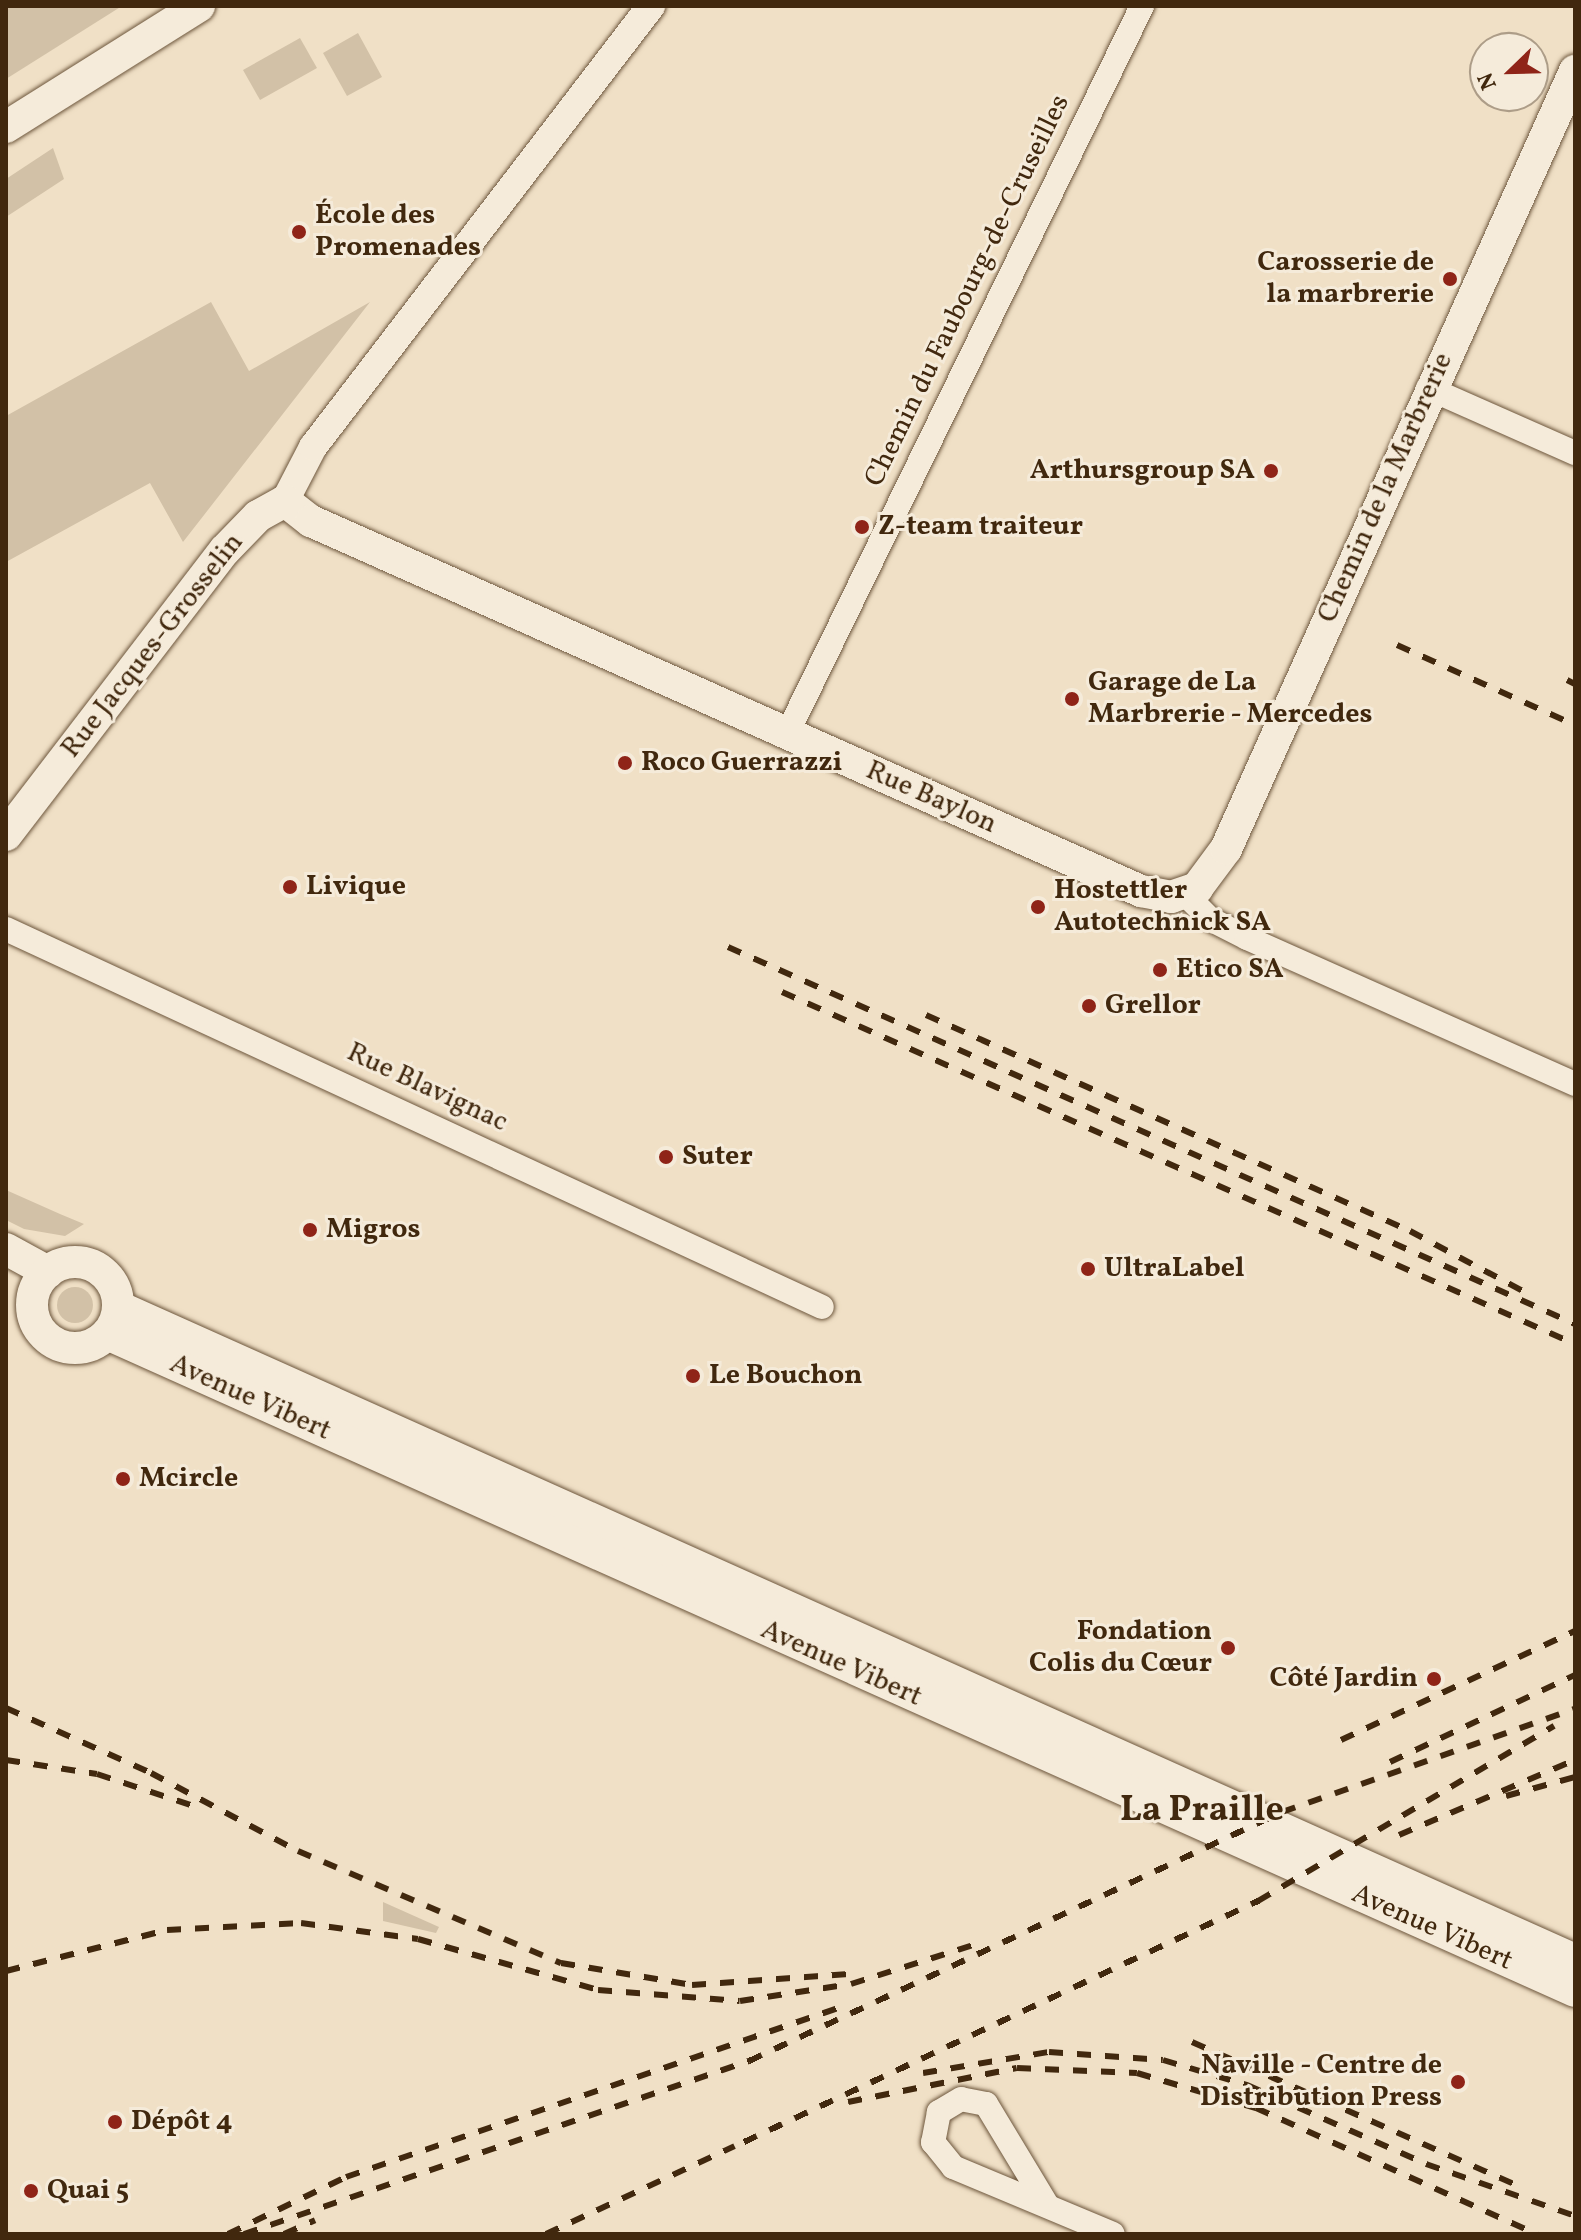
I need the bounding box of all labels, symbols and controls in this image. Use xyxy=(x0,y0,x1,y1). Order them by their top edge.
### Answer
north arrow xyxy=(1469,32,1549,112)
text: N xyxy=(1471,67,1506,94)
street label: Chemin du Faubourg-de-Cruseilles xyxy=(858,90,1078,492)
place label: École des Promenades xyxy=(315,199,481,265)
marker: École des Promenades xyxy=(290,223,308,241)
place label: Carosserie de la marbrerie xyxy=(1257,246,1434,312)
marker: Carosserie de la marbrerie xyxy=(1441,270,1459,288)
street label: Chemin de la Marbrerie xyxy=(1311,348,1461,628)
place label: Arthursgroup SA xyxy=(1030,454,1255,488)
marker: Arthursgroup SA xyxy=(1262,462,1280,480)
place label: Z-team traiteur xyxy=(878,510,1083,544)
marker: Z-team traiteur xyxy=(853,518,871,536)
street label: Rue Jacques-Grosselin xyxy=(55,527,251,765)
place label: Garage de La Marbrerie - Mercedes xyxy=(1088,666,1374,732)
marker: Garage de La Marbrerie - Mercedes xyxy=(1063,690,1081,708)
place label: Roco Guerrazzi xyxy=(641,746,842,780)
marker: Roco Guerrazzi xyxy=(616,754,634,772)
street label: Rue Baylon xyxy=(860,754,1002,842)
place label: Livique xyxy=(306,870,406,904)
place label: Hostettler Autotechnick SA xyxy=(1054,874,1271,940)
marker: Livique xyxy=(281,878,299,896)
marker: Hostettler Autotechnick SA xyxy=(1029,898,1047,916)
place label: Etico SA xyxy=(1176,953,1284,987)
marker: Etico SA xyxy=(1151,961,1169,979)
place label: Grellor xyxy=(1105,989,1201,1023)
marker: Grellor xyxy=(1080,997,1098,1015)
street label: Rue Blavignac xyxy=(341,1036,513,1140)
place label: Suter xyxy=(682,1140,753,1174)
marker: Suter xyxy=(657,1148,675,1166)
place label: Migros xyxy=(326,1213,421,1247)
marker: Migros xyxy=(301,1221,319,1239)
place label: UltraLabel xyxy=(1104,1252,1245,1286)
marker: UltraLabel xyxy=(1079,1260,1097,1278)
street label: Avenue Vibert xyxy=(164,1347,336,1449)
place label: Le Bouchon xyxy=(709,1359,862,1393)
marker: Le Bouchon xyxy=(684,1367,702,1385)
place label: Mcircle xyxy=(139,1462,238,1496)
marker: Mcircle xyxy=(114,1470,132,1488)
street label: Avenue Vibert xyxy=(755,1613,927,1715)
place label: Fondation Colis du Cœur xyxy=(1029,1615,1212,1681)
marker: Fondation Colis du Cœur xyxy=(1219,1639,1237,1657)
place label: Côté Jardin xyxy=(1270,1662,1418,1696)
marker: Côté Jardin xyxy=(1425,1670,1443,1688)
district label: La Praille xyxy=(1120,1790,1284,1834)
street label: Avenue Vibert xyxy=(1346,1877,1518,1979)
place label: Naville - Centre de Distribution Press xyxy=(1200,2049,1442,2115)
marker: Naville - Centre de Distribution Press xyxy=(1449,2073,1467,2091)
place label: Dépôt 4 xyxy=(131,2105,233,2139)
marker: Dépôt 4 xyxy=(106,2113,124,2131)
place label: Quai 5 xyxy=(47,2174,129,2208)
marker: Quai 5 xyxy=(22,2182,40,2200)

